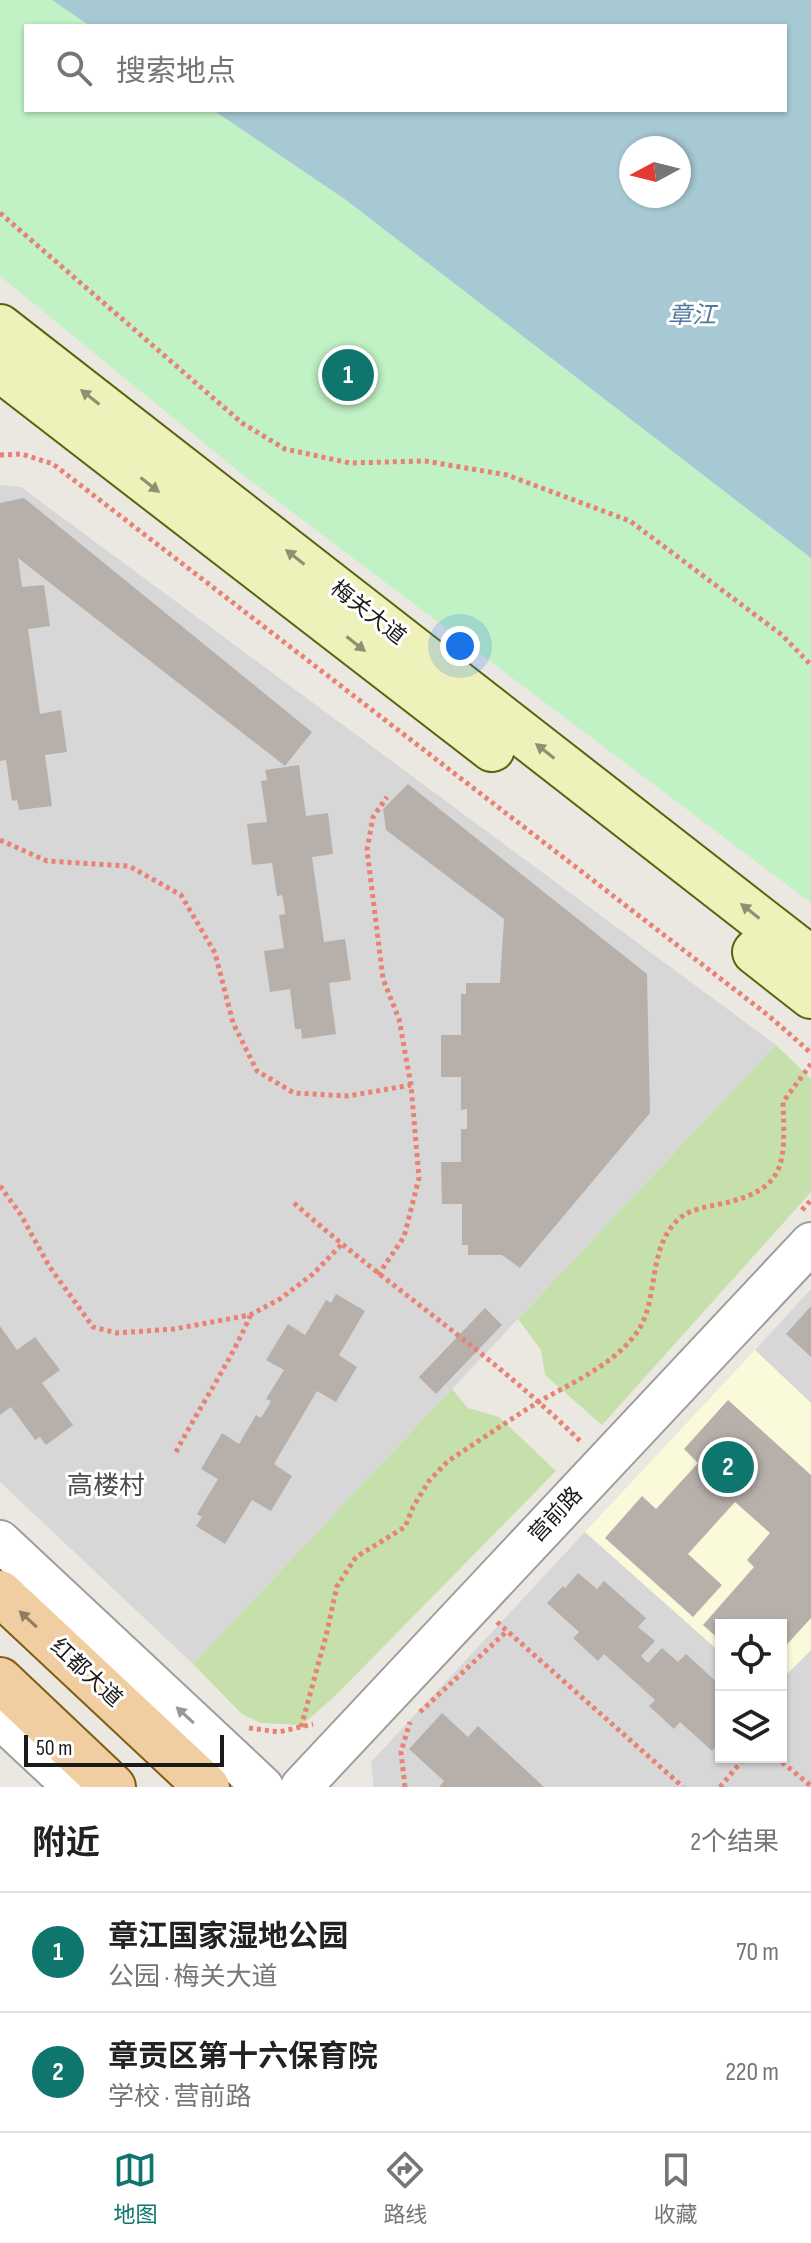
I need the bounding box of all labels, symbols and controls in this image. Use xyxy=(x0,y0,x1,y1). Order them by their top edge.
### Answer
search box xyxy=(24,24,787,112)
icon: search xyxy=(52,46,96,90)
text: 搜索地点 xyxy=(116,54,236,90)
north arrow xyxy=(619,136,691,208)
water label: 章江 xyxy=(668,301,719,330)
pin: 1 xyxy=(322,345,374,405)
one-way arrow xyxy=(80,389,101,406)
one-way arrow xyxy=(140,476,160,493)
one-way arrow xyxy=(285,549,305,566)
street label: 梅关大道 xyxy=(325,575,411,651)
your location xyxy=(440,626,480,666)
one-way arrow xyxy=(346,635,366,652)
one-way arrow xyxy=(535,744,555,760)
one-way arrow xyxy=(739,904,760,920)
pin: 2 xyxy=(702,1437,754,1497)
district label: 高楼村 xyxy=(67,1471,145,1502)
street label: 营前路 xyxy=(524,1482,588,1548)
one-way arrow xyxy=(19,1610,38,1628)
map controls xyxy=(715,1619,787,1763)
button: locate xyxy=(715,1619,787,1691)
street label: 红都大道 xyxy=(45,1633,127,1713)
button: layers xyxy=(715,1691,787,1763)
one-way arrow xyxy=(176,1706,195,1724)
scale bar xyxy=(24,1731,224,1767)
text: 50 m xyxy=(36,1735,72,1762)
text: 附近 xyxy=(32,1823,100,1864)
text: 2个结果 xyxy=(690,1827,779,1858)
text: 章江国家湿地公园 xyxy=(108,1919,348,1955)
text: 1 xyxy=(53,1937,63,1968)
text: 70 m xyxy=(736,1937,779,1968)
text: 公园 · 梅关大道 xyxy=(108,1962,277,1993)
text: 章贡区第十六保育院 xyxy=(108,2039,378,2075)
text: 2 xyxy=(52,2057,64,2088)
text: 220 m xyxy=(725,2057,779,2088)
text: 学校 · 营前路 xyxy=(108,2082,251,2113)
tab: 地图 xyxy=(113,2148,157,2229)
tab: 路线 xyxy=(383,2148,428,2229)
tab: 收藏 xyxy=(654,2148,698,2229)

